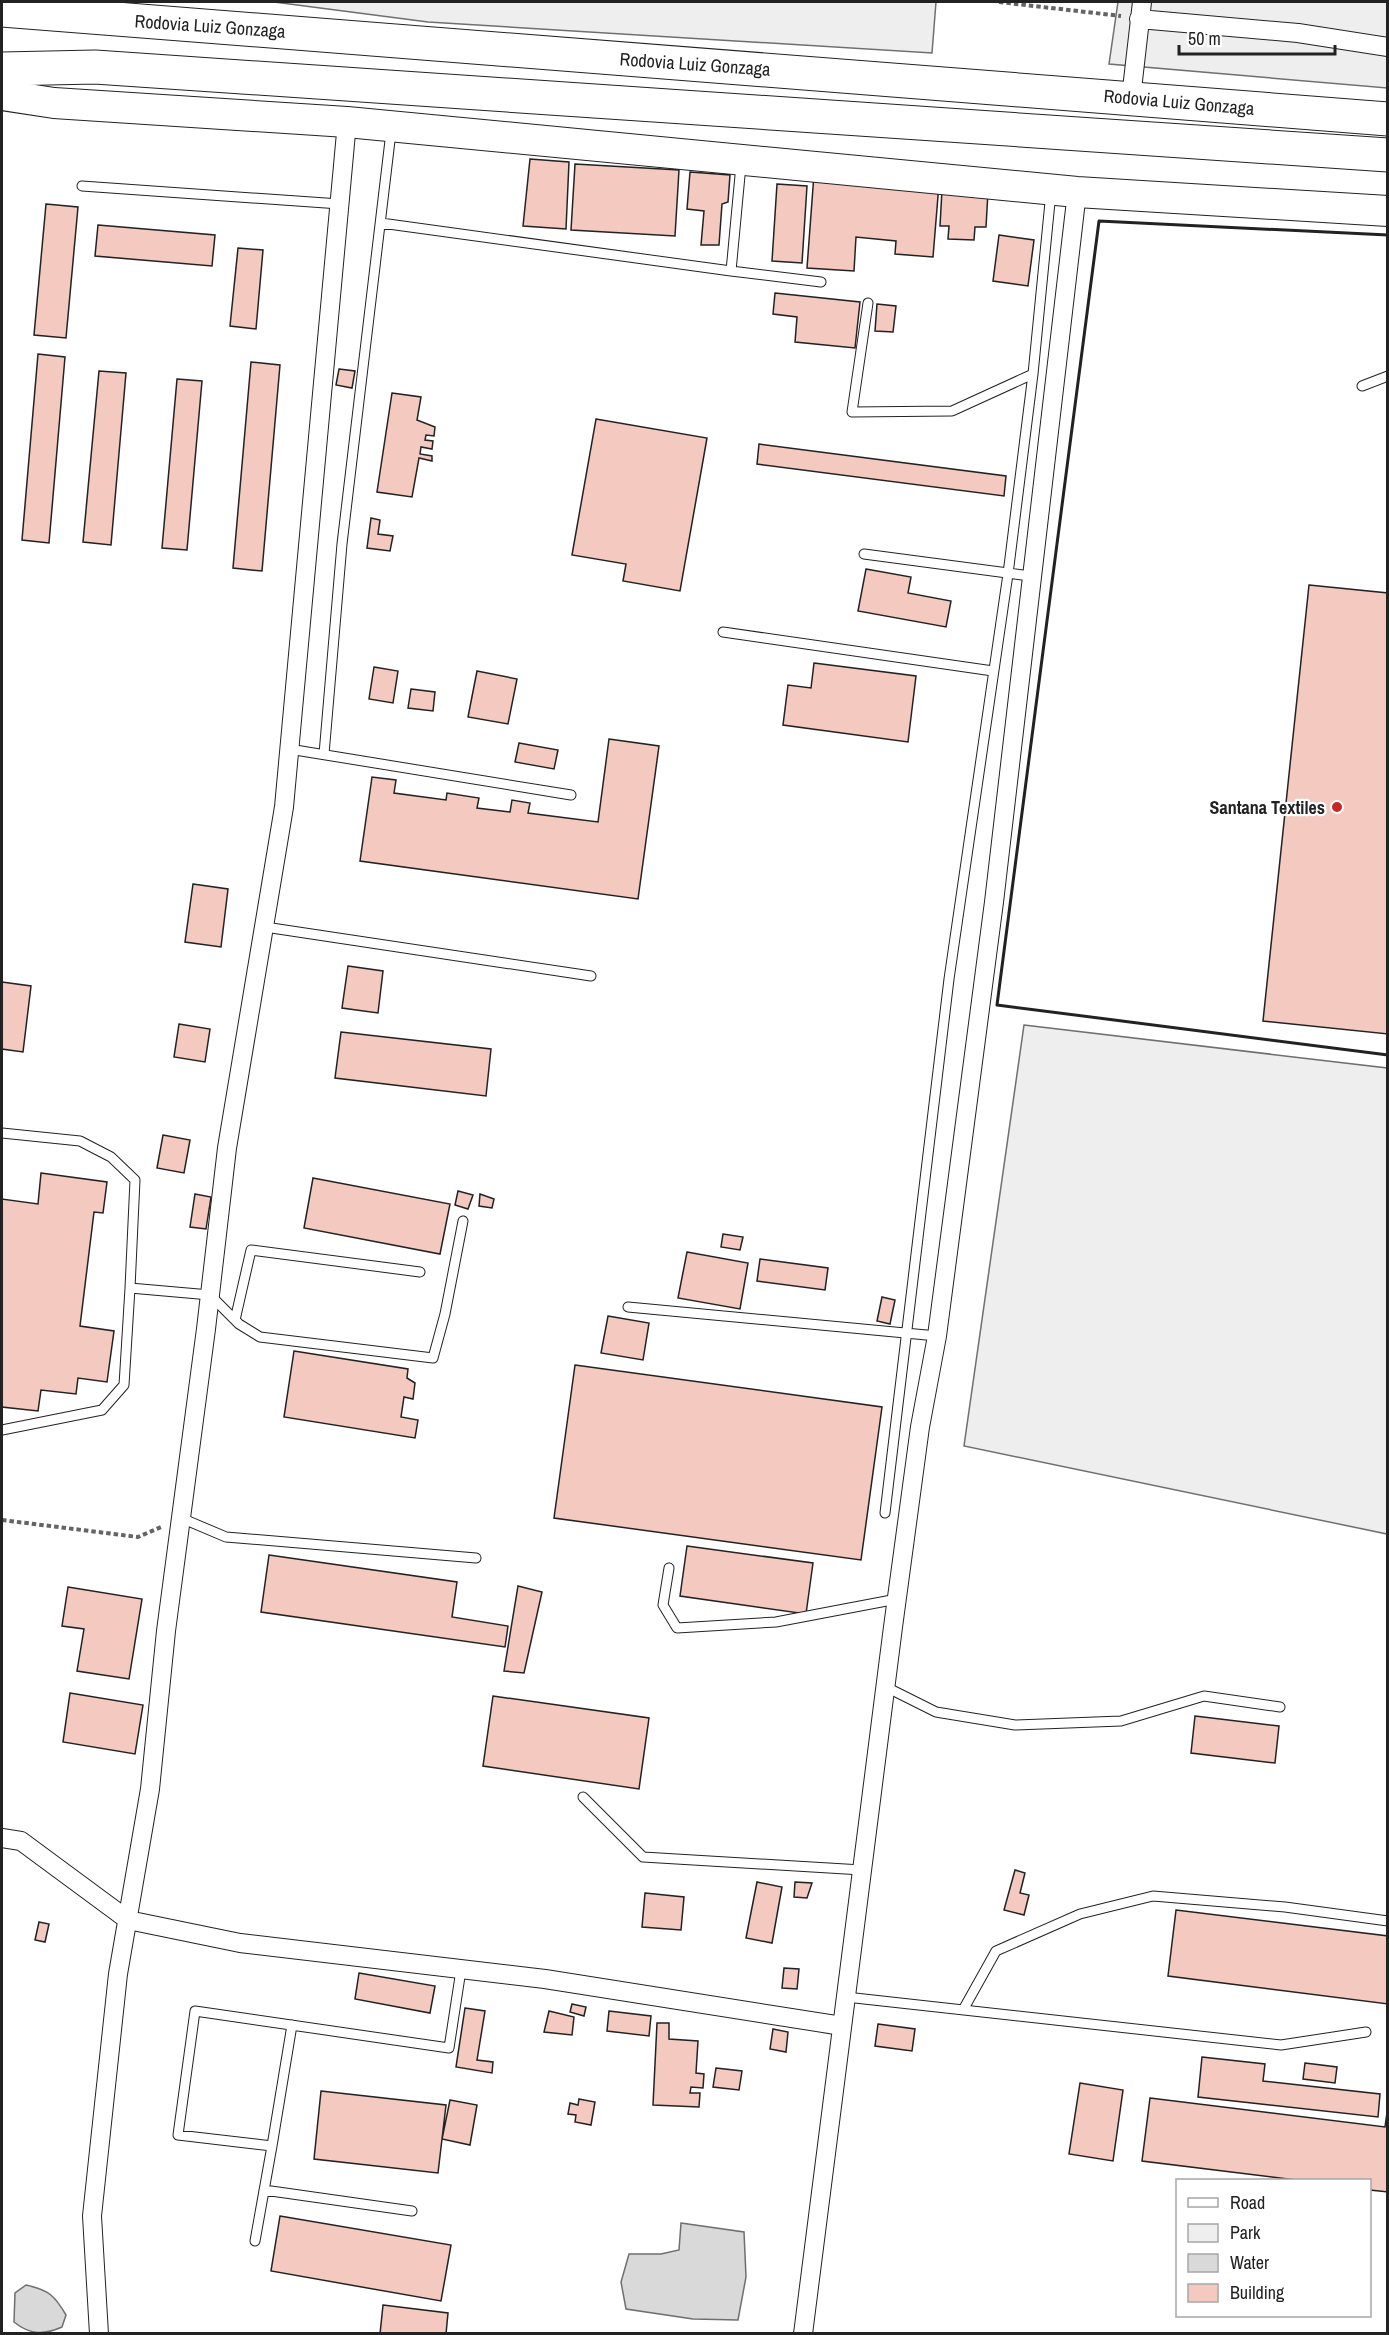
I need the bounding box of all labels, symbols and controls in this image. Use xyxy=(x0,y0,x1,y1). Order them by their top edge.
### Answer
street label: Rodovia Luiz Gonzaga xyxy=(134,8,286,44)
scale bar xyxy=(1179,18,1335,56)
text: 50 m xyxy=(1188,26,1221,51)
street label: Rodovia Luiz Gonzaga xyxy=(619,46,771,82)
street label: Rodovia Luiz Gonzaga xyxy=(1103,83,1255,121)
place label: Santana Textiles xyxy=(1210,795,1325,820)
marker: Santana Textiles xyxy=(1330,800,1344,814)
legend xyxy=(1176,2179,1371,2317)
text: Road xyxy=(1230,2190,1265,2215)
text: Park xyxy=(1230,2220,1261,2245)
text: Water xyxy=(1230,2250,1269,2275)
text: Building xyxy=(1230,2280,1285,2305)

